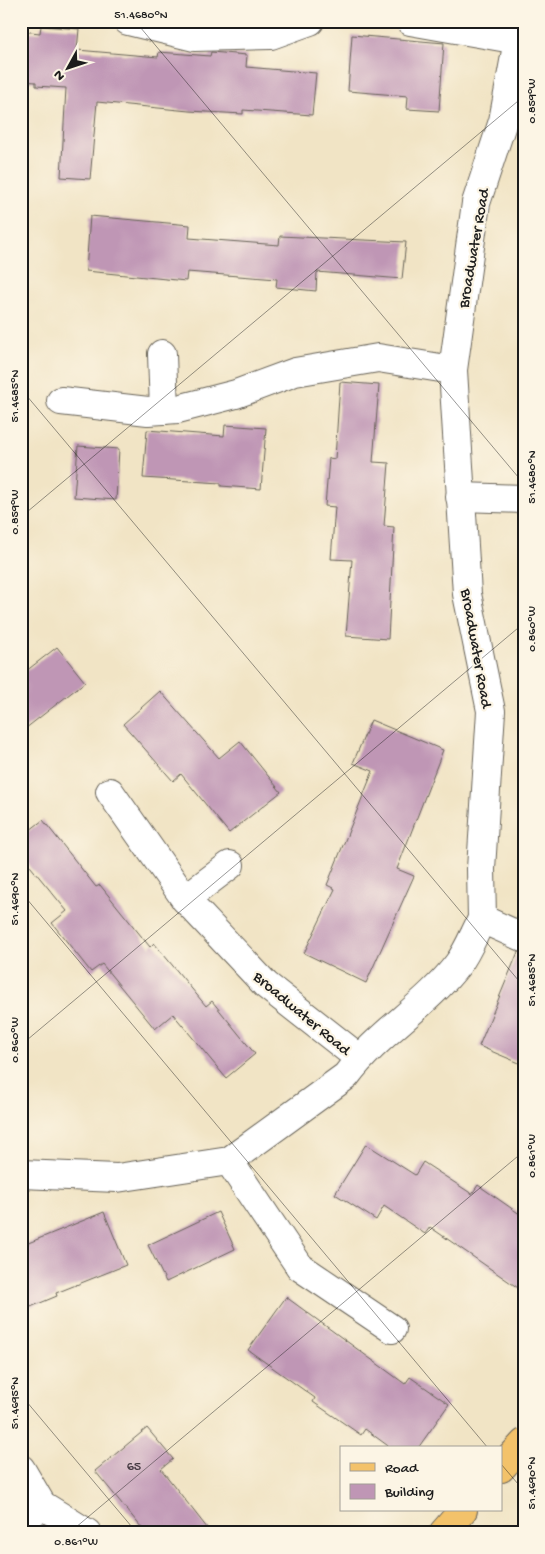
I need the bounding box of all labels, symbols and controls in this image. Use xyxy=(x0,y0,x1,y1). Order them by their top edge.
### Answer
text: 51.4680°N xyxy=(114,9,168,23)
north arrow xyxy=(42,42,92,92)
text: N xyxy=(51,66,69,84)
text: 0.859°W xyxy=(526,78,540,124)
street label: Broadwater Road xyxy=(455,186,496,311)
text: 51.4685°N xyxy=(9,369,23,422)
text: 51.4680°N xyxy=(526,450,540,504)
text: 0.859°W xyxy=(9,489,23,535)
street label: Broadwater Road xyxy=(455,586,495,711)
text: 0.860°W xyxy=(526,606,540,652)
text: 51.4690°N xyxy=(9,872,23,925)
text: 51.4685°N xyxy=(526,953,540,1006)
street label: Broadwater Road xyxy=(248,968,354,1062)
text: 0.860°W xyxy=(9,1017,23,1063)
text: 0.861°W xyxy=(526,1134,540,1178)
text: 51.4695°N xyxy=(9,1377,23,1429)
legend xyxy=(340,1446,502,1512)
text: 51.4690°N xyxy=(526,1456,540,1509)
house number: 65 xyxy=(127,1459,141,1476)
text: Road xyxy=(385,1460,419,1478)
text: Building xyxy=(384,1484,434,1502)
text: 0.861°W xyxy=(54,1536,98,1550)

